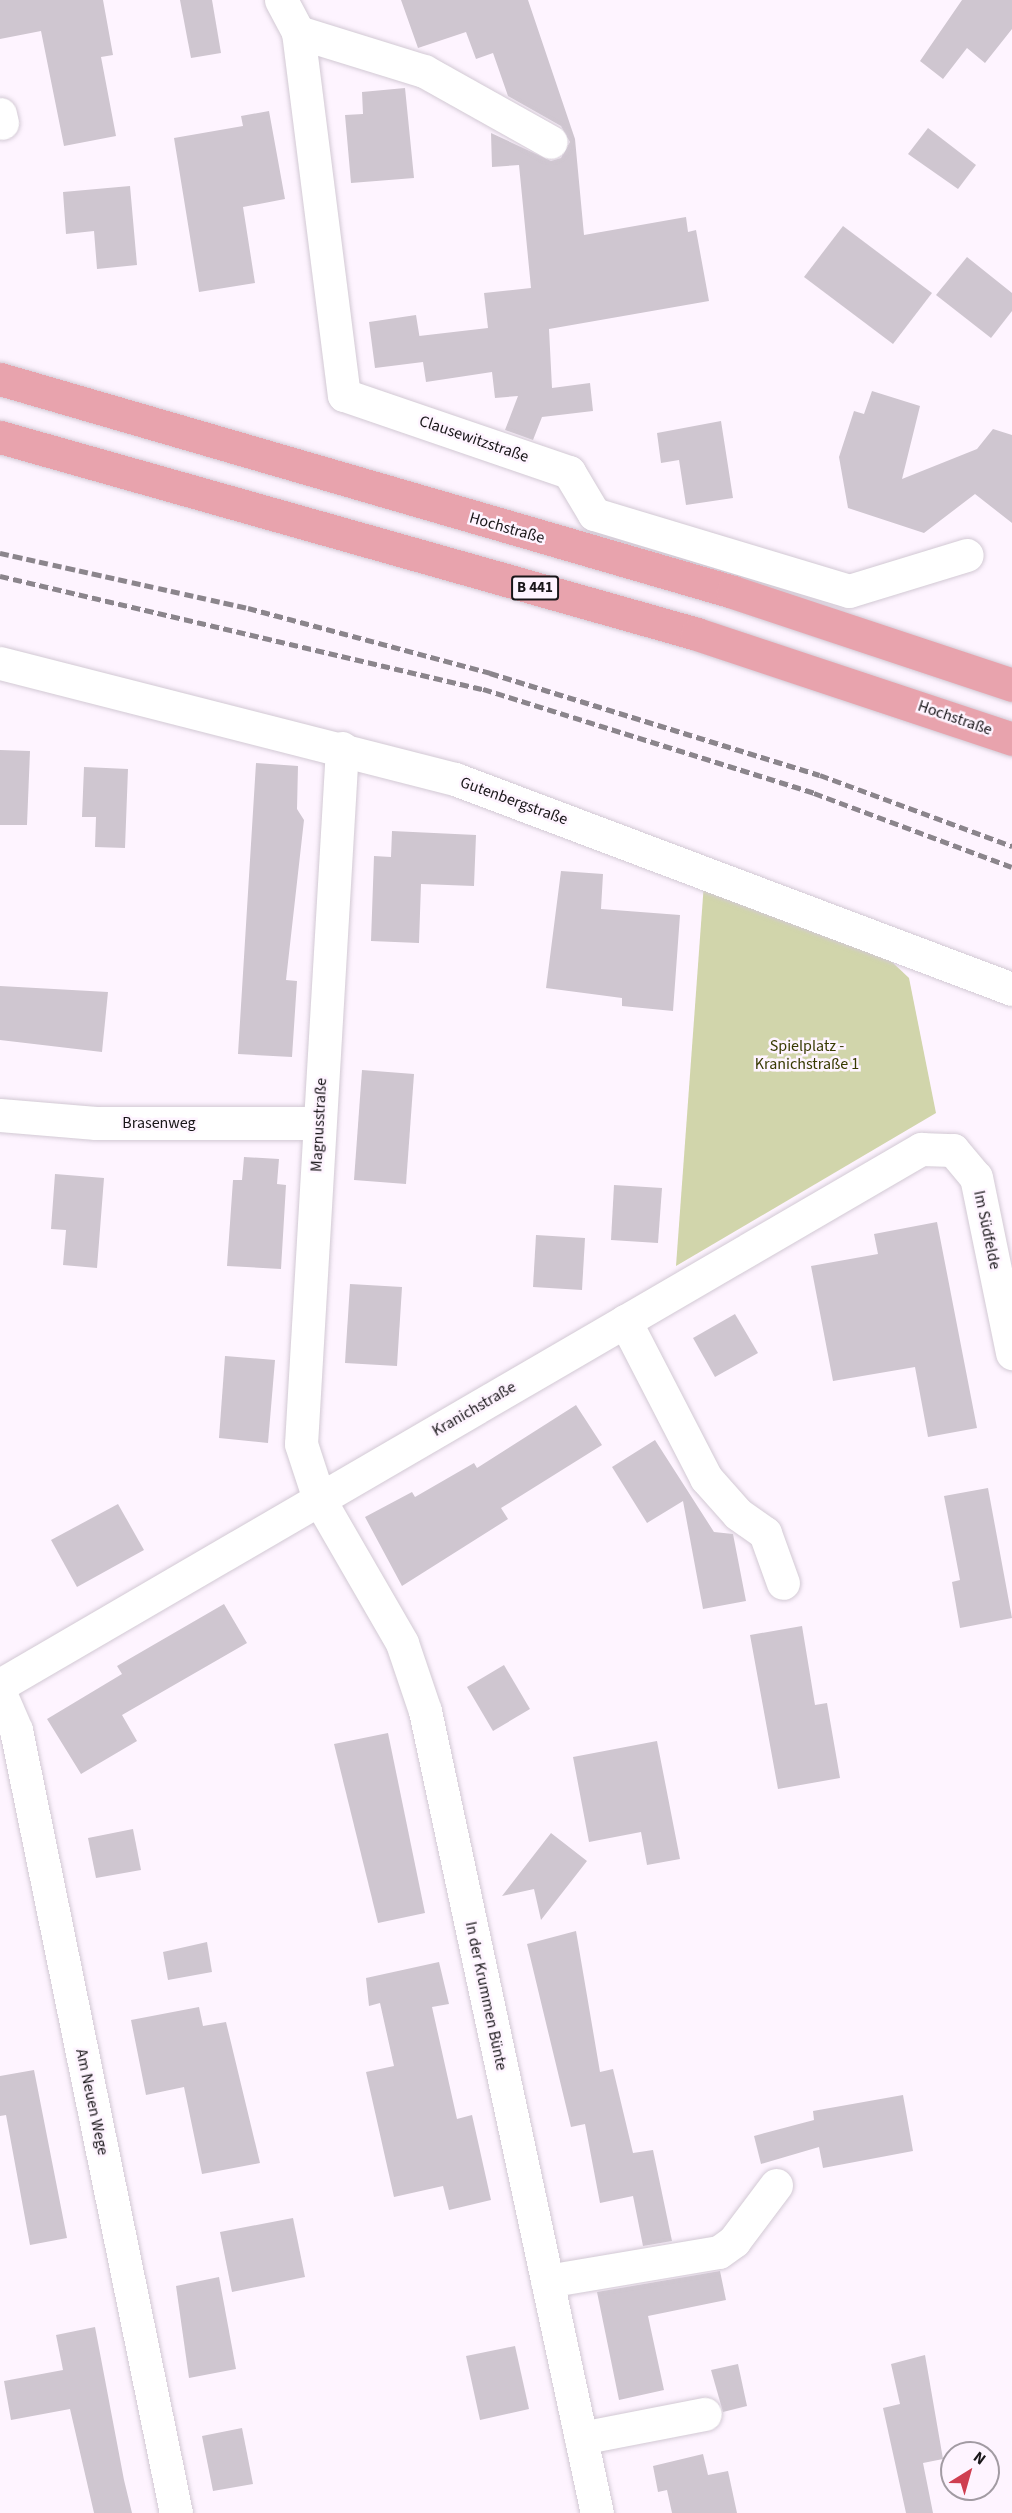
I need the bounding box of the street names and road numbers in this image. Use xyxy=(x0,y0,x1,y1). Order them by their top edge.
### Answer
street label: Clausewitzstraße xyxy=(417,411,531,467)
street label: Hochstraße xyxy=(467,508,547,548)
road number: B 441 xyxy=(511,576,559,600)
street label: Hochstraße xyxy=(915,696,995,740)
street label: Gutenbergstraße xyxy=(458,773,570,829)
street label: Magnusstraße xyxy=(307,1078,331,1172)
street label: Brasenweg xyxy=(122,1113,196,1133)
street label: Im Südfelde xyxy=(969,1189,1005,1271)
street label: Kranichstraße xyxy=(429,1377,519,1441)
street label: In der Krummen Bünte xyxy=(461,1920,511,2072)
street label: Am Neuen Wege xyxy=(71,2047,113,2157)

